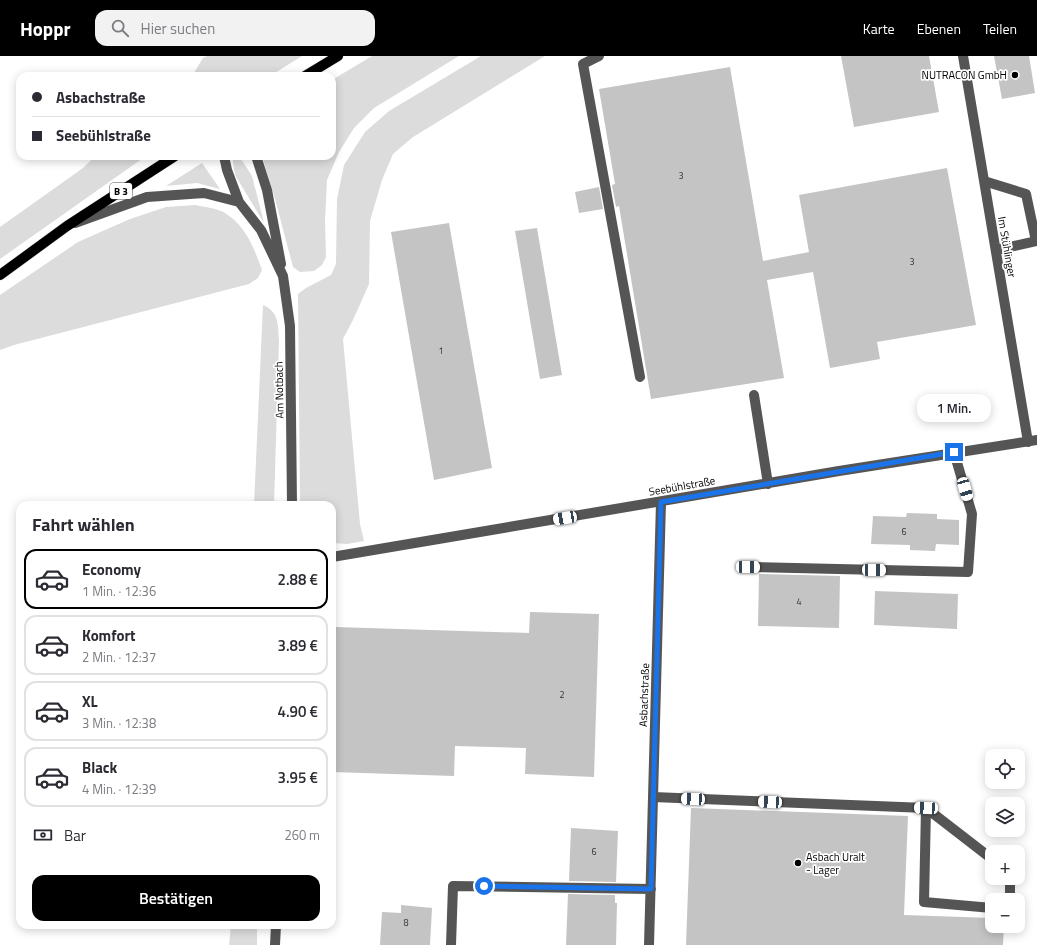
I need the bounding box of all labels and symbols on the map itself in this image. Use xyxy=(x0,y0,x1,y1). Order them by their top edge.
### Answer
place label: NUTRACON GmbH xyxy=(921,67,1007,83)
marker: NUTRACON GmbH xyxy=(1010,70,1020,80)
house number: 3 xyxy=(678,169,684,182)
road number: B 3 xyxy=(110,183,132,199)
street label: Im Stühlinger xyxy=(994,215,1020,279)
house number: 3 xyxy=(909,255,915,268)
house number: 1 xyxy=(438,344,444,357)
street label: Am Notbach xyxy=(271,361,287,419)
callout: 1 Min. xyxy=(917,394,991,422)
route end xyxy=(945,443,963,461)
street label: Seebühlstraße xyxy=(647,472,717,500)
car xyxy=(956,476,974,502)
car xyxy=(552,510,578,526)
house number: 6 xyxy=(901,525,907,538)
car xyxy=(736,561,760,573)
car xyxy=(862,564,886,576)
house number: 4 xyxy=(796,595,802,608)
street label: Asbachstraße xyxy=(635,662,653,727)
house number: 2 xyxy=(559,688,565,701)
car xyxy=(681,792,705,806)
car xyxy=(758,795,782,809)
car xyxy=(914,801,938,815)
house number: 6 xyxy=(591,845,597,858)
place label: Asbach Uralt - Lager xyxy=(806,849,865,878)
marker: Asbach Uralt - Lager xyxy=(793,858,803,868)
route start xyxy=(475,877,493,895)
house number: 8 xyxy=(403,916,409,929)

